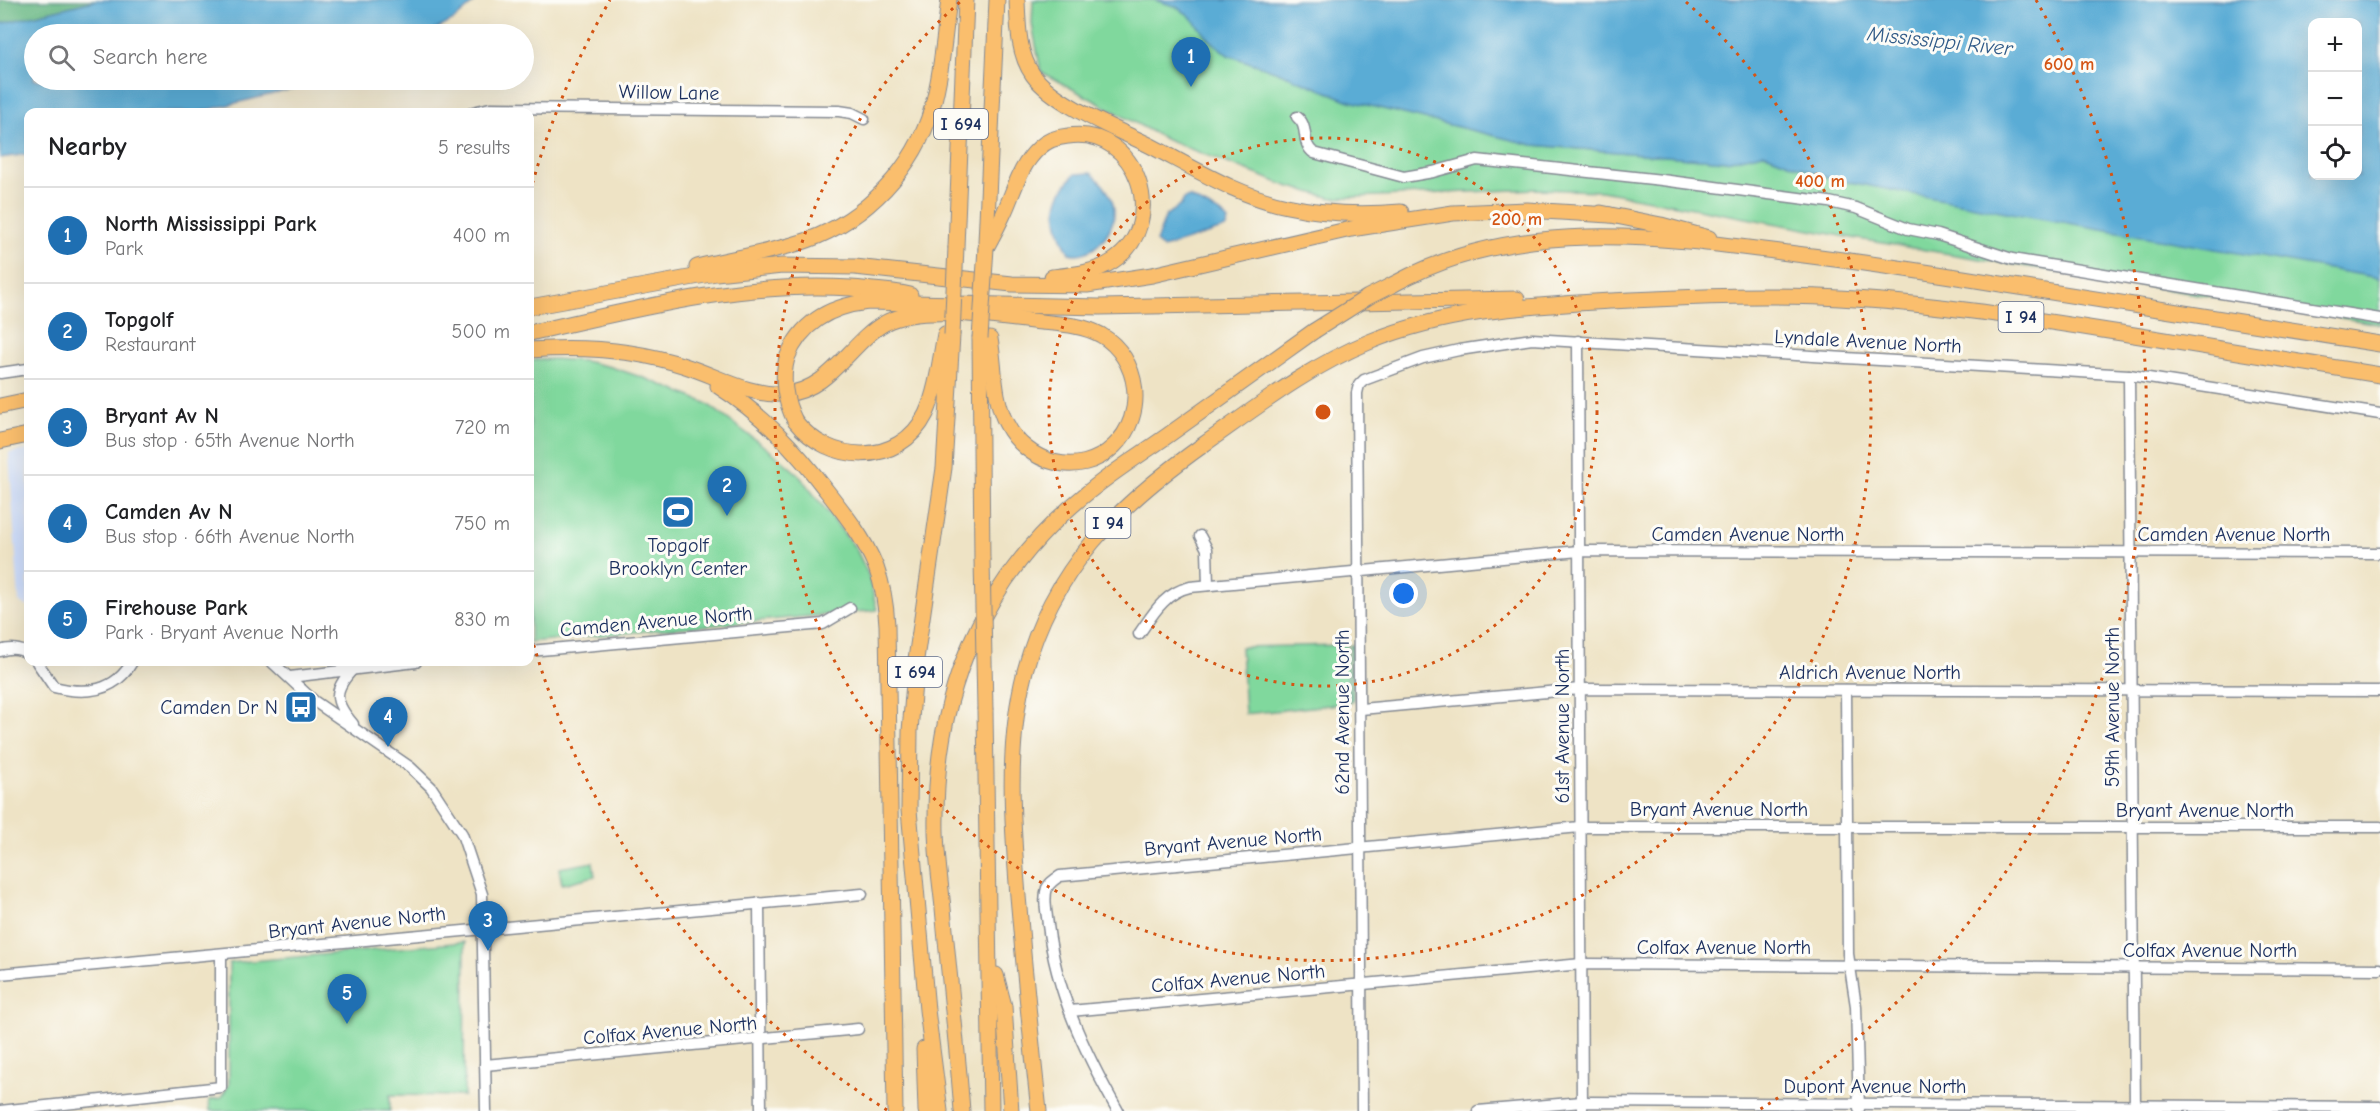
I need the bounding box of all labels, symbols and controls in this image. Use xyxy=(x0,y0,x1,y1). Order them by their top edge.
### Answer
map controls xyxy=(2308,18,2362,180)
button: + xyxy=(2308,18,2362,72)
water label: Mississippi River xyxy=(1865,21,2015,61)
search box xyxy=(24,24,534,90)
pin: 1 xyxy=(1172,38,1210,87)
icon: search xyxy=(45,41,78,74)
text: Search here xyxy=(93,44,208,70)
text: 600 m xyxy=(2044,54,2094,75)
button: − xyxy=(2308,72,2362,126)
street label: Willow Lane xyxy=(618,80,720,105)
road number: I 694 xyxy=(934,109,988,139)
button: locate xyxy=(2308,126,2362,180)
text: Nearby xyxy=(48,132,127,162)
text: 5 results xyxy=(438,136,510,159)
text: 400 m xyxy=(1795,171,1845,192)
text: 200 m xyxy=(1492,209,1542,230)
text: North Mississippi Park xyxy=(105,211,316,237)
text: 1 xyxy=(64,224,71,247)
text: 400 m xyxy=(453,224,510,247)
text: Park xyxy=(105,237,143,260)
road number: I 94 xyxy=(1998,302,2044,332)
text: Topgolf xyxy=(105,307,173,333)
text: 2 xyxy=(63,320,72,343)
text: 500 m xyxy=(452,320,510,343)
street label: Lyndale Avenue North xyxy=(1774,325,1962,358)
text: Restaurant xyxy=(105,333,195,356)
centre of rings xyxy=(1313,402,1333,422)
text: Bryant Av N xyxy=(105,403,219,429)
text: 3 xyxy=(63,416,72,439)
text: 720 m xyxy=(455,416,510,439)
text: Bus stop · 65th Avenue North xyxy=(105,429,355,452)
pin: 2 xyxy=(708,466,746,516)
sports icon: Topgolf Brooklyn Center xyxy=(660,494,696,530)
text: Camden Av N xyxy=(105,499,233,525)
road number: I 94 xyxy=(1086,508,1130,538)
text: 4 xyxy=(63,512,72,535)
text: 750 m xyxy=(454,512,510,535)
street label: Camden Avenue North xyxy=(1651,523,1845,546)
street label: Camden Avenue North xyxy=(2137,523,2331,546)
text: Bus stop · 66th Avenue North xyxy=(105,525,355,548)
place label: Topgolf Brooklyn Center xyxy=(609,534,747,580)
your location xyxy=(1389,579,1418,608)
text: Firehouse Park xyxy=(105,595,247,621)
street label: Camden Avenue North xyxy=(559,602,753,641)
text: 5 xyxy=(62,608,73,631)
text: 830 m xyxy=(454,608,510,631)
text: Park · Bryant Avenue North xyxy=(105,621,339,644)
street label: 59th Avenue North xyxy=(2101,627,2124,787)
street label: 62nd Avenue North xyxy=(1331,629,1354,795)
street label: 61st Avenue North xyxy=(1551,648,1574,804)
road number: I 694 xyxy=(888,657,942,687)
street label: Aldrich Avenue North xyxy=(1779,661,1961,684)
bus stop icon: Camden Dr N xyxy=(283,689,319,725)
place label: Camden Dr N xyxy=(160,696,278,719)
pin: 4 xyxy=(368,698,408,747)
street label: Bryant Avenue North xyxy=(1630,798,1808,821)
street label: Bryant Avenue North xyxy=(2116,799,2294,822)
street label: Bryant Avenue North xyxy=(1143,822,1323,861)
street label: Bryant Avenue North xyxy=(267,902,447,943)
pin: 3 xyxy=(468,902,508,951)
street label: Colfax Avenue North xyxy=(1637,936,1811,959)
street label: Colfax Avenue North xyxy=(2123,939,2297,962)
street label: Colfax Avenue North xyxy=(1150,959,1326,998)
pin: 5 xyxy=(328,974,366,1024)
street label: Colfax Avenue North xyxy=(582,1011,758,1050)
street label: Dupont Avenue North xyxy=(1783,1075,1967,1098)

